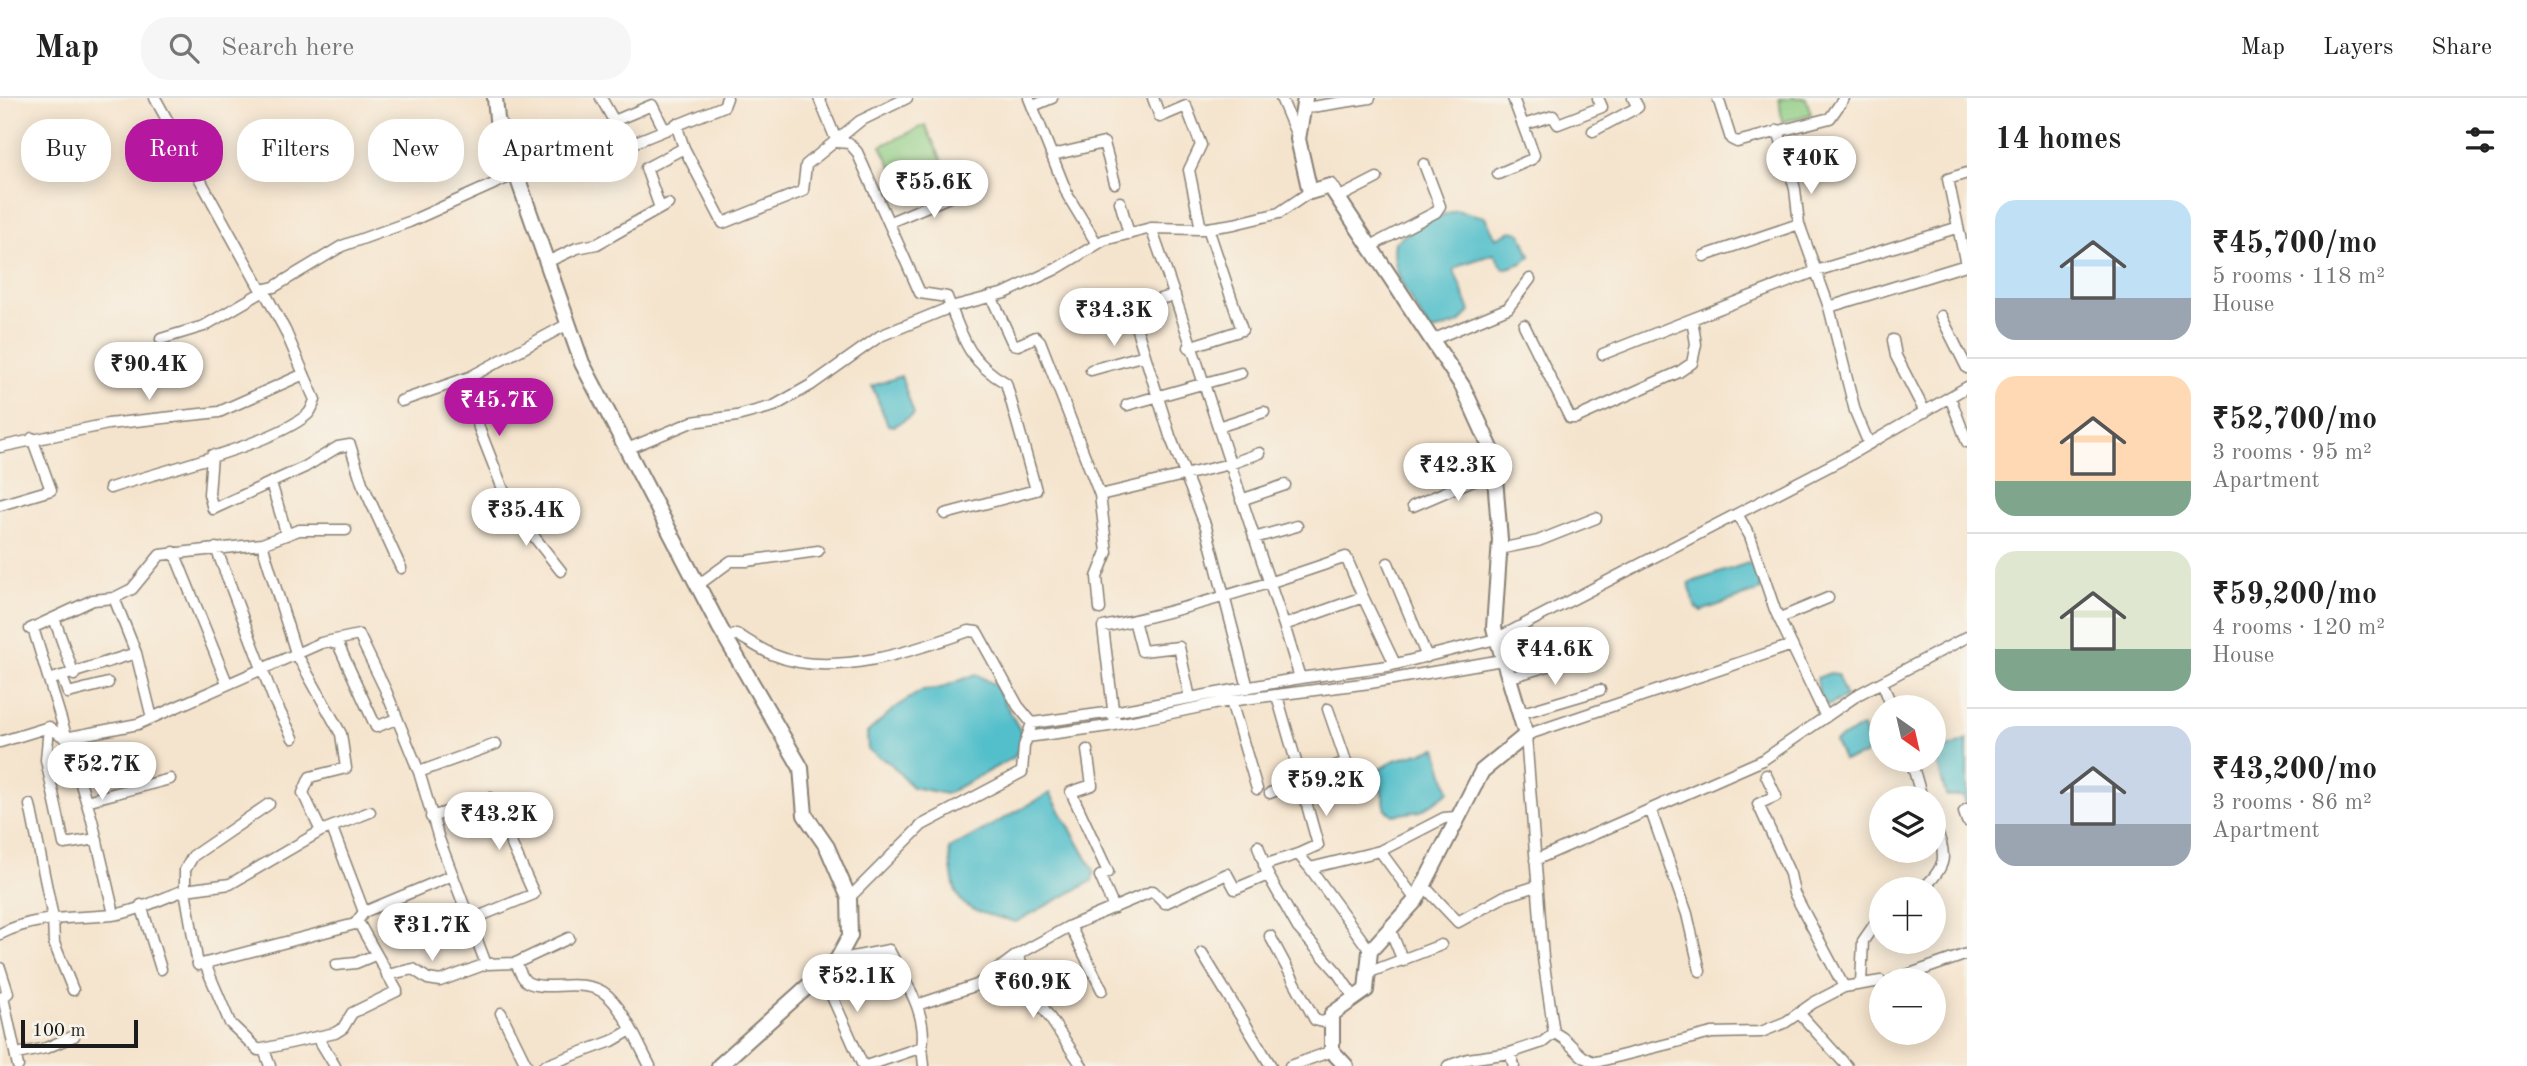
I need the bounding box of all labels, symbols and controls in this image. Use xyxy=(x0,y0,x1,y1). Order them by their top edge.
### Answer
search box xyxy=(141,17,631,80)
icon: search xyxy=(165,29,203,67)
text: Map xyxy=(35,32,99,65)
text: Search here xyxy=(221,35,354,61)
text: Map xyxy=(2241,36,2285,60)
text: Layers xyxy=(2323,36,2393,60)
text: Share xyxy=(2431,36,2492,60)
chip: Buy xyxy=(21,119,111,182)
chip: Rent xyxy=(125,119,223,182)
chip: Filters xyxy=(237,119,354,182)
chip: New xyxy=(368,119,464,182)
chip: Apartment xyxy=(478,119,638,182)
icon: filters xyxy=(2461,121,2499,159)
text: 14 homes xyxy=(1995,125,2121,155)
pin: ₹40K xyxy=(1770,136,1852,196)
text: ₹40K xyxy=(1782,147,1840,170)
pin: ₹55.6K xyxy=(877,160,991,220)
text: ₹55.6K xyxy=(895,171,973,194)
icon: home xyxy=(2051,228,2135,312)
text: ₹45,700/mo xyxy=(2212,229,2377,259)
text: 5 rooms · 118 m² xyxy=(2212,265,2385,288)
pin: ₹34.3K xyxy=(1057,288,1171,348)
text: House xyxy=(2212,293,2274,316)
text: ₹34.3K xyxy=(1075,299,1153,322)
pin: ₹90.4K xyxy=(92,342,206,402)
text: ₹90.4K xyxy=(110,353,188,376)
pin: ₹45.7K xyxy=(442,378,556,438)
text: ₹45.7K xyxy=(460,389,538,412)
icon: home xyxy=(2051,404,2135,488)
text: ₹52,700/mo xyxy=(2212,405,2377,435)
text: 3 rooms · 95 m² xyxy=(2212,441,2372,464)
pin: ₹42.3K xyxy=(1401,444,1515,503)
text: ₹42.3K xyxy=(1419,454,1497,477)
text: Apartment xyxy=(2212,469,2320,492)
pin: ₹35.4K xyxy=(469,489,583,548)
text: ₹35.4K xyxy=(487,499,565,522)
icon: home xyxy=(2051,579,2135,663)
text: ₹59,200/mo xyxy=(2212,580,2377,610)
text: 4 rooms · 120 m² xyxy=(2212,616,2385,639)
pin: ₹44.6K xyxy=(1498,628,1612,687)
text: ₹44.6K xyxy=(1516,638,1594,661)
text: House xyxy=(2212,644,2274,667)
north arrow xyxy=(1869,695,1946,772)
map controls xyxy=(1869,695,1946,1045)
pin: ₹52.7K xyxy=(45,742,159,802)
text: ₹52.7K xyxy=(63,753,141,776)
icon: home xyxy=(2051,754,2135,838)
text: ₹43,200/mo xyxy=(2212,755,2377,785)
pin: ₹59.2K xyxy=(1269,758,1383,818)
text: ₹59.2K xyxy=(1287,769,1365,792)
button: layers xyxy=(1869,786,1946,863)
text: 3 rooms · 86 m² xyxy=(2212,791,2372,814)
pin: ₹43.2K xyxy=(442,792,556,852)
text: ₹43.2K xyxy=(460,803,538,826)
text: Apartment xyxy=(2212,819,2320,842)
button: + xyxy=(1869,877,1946,954)
pin: ₹31.7K xyxy=(375,904,489,963)
text: ₹31.7K xyxy=(393,914,471,937)
pin: ₹52.1K xyxy=(800,954,914,1014)
pin: ₹60.9K xyxy=(976,960,1090,1020)
text: ₹52.1K xyxy=(818,965,896,988)
button: − xyxy=(1869,968,1946,1045)
text: ₹60.9K xyxy=(994,971,1072,994)
scale bar xyxy=(21,1017,138,1049)
text: 100 m xyxy=(32,1022,85,1041)

